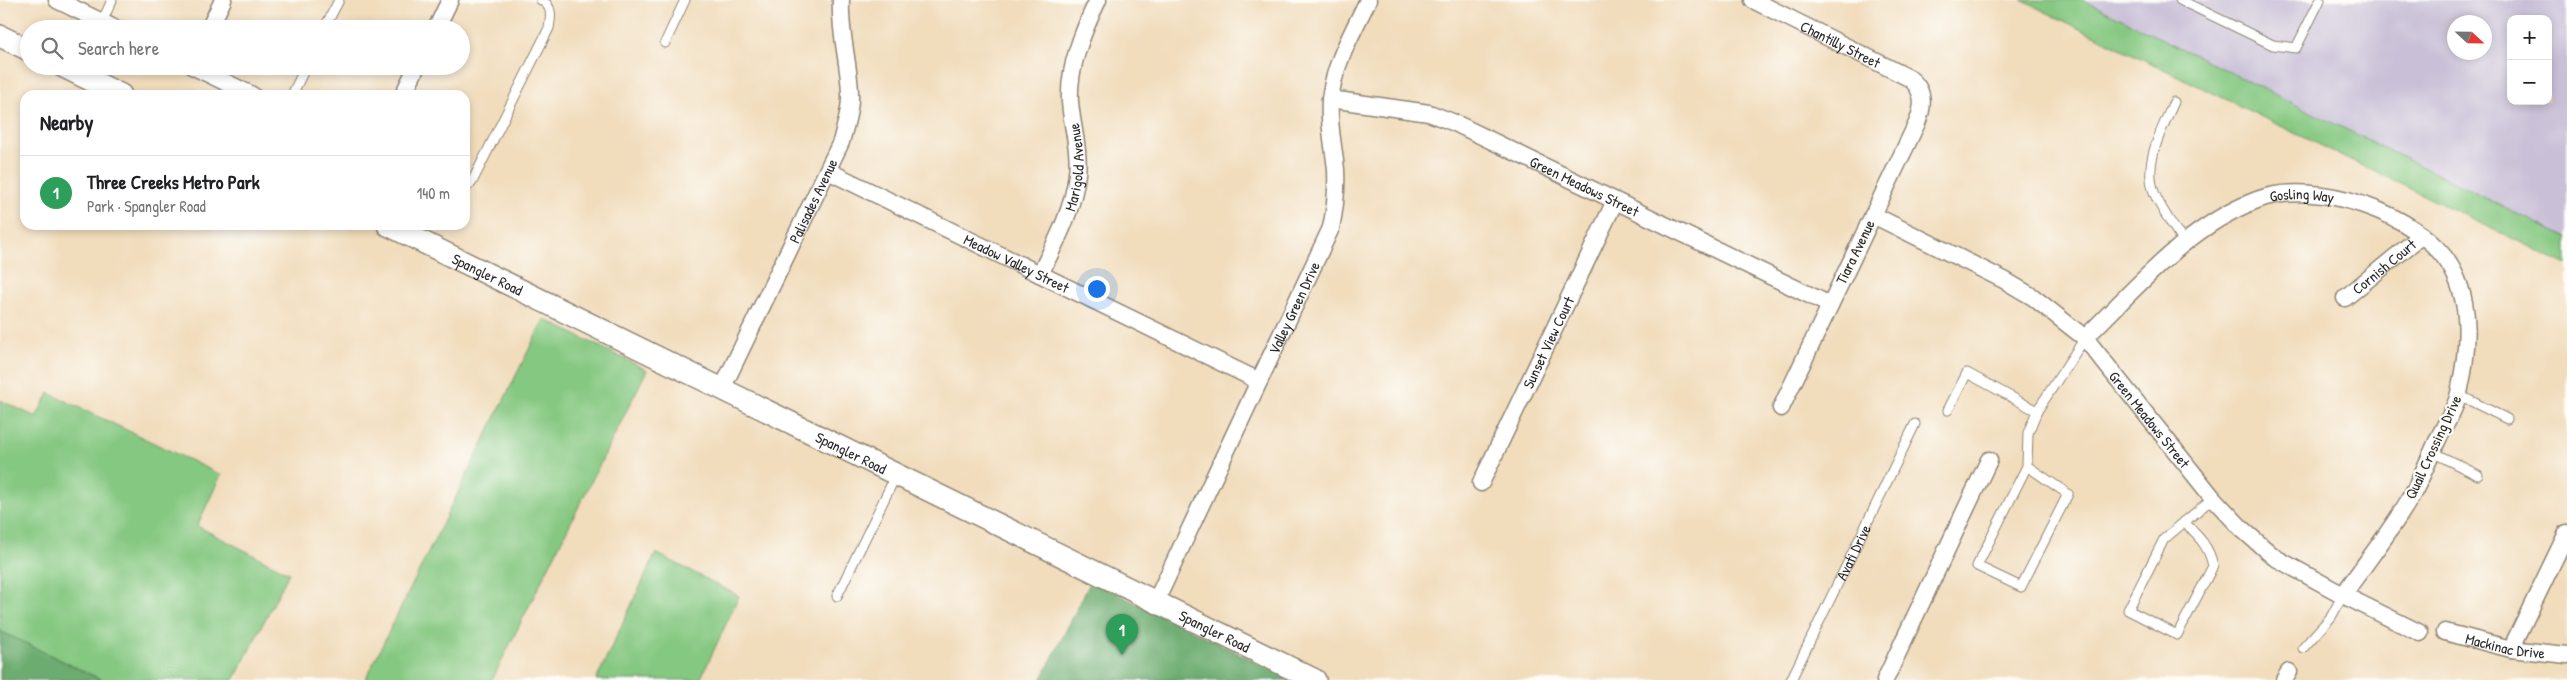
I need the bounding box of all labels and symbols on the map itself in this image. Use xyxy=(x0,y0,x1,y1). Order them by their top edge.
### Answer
street label: Chantilly Street xyxy=(1797,15,1885,73)
north arrow xyxy=(2447,15,2492,60)
street label: Marigold Avenue xyxy=(1059,122,1088,213)
street label: Green Meadows Street xyxy=(1527,151,1644,222)
street label: Palisades Avenue xyxy=(783,155,842,246)
street label: Gosling Way xyxy=(2268,183,2336,207)
street label: Tiara Avenue xyxy=(1830,216,1880,288)
street label: Meadow Valley Street xyxy=(961,228,1074,298)
street label: Cornish Court xyxy=(2347,233,2421,299)
street label: Spangler Road xyxy=(449,248,527,300)
street label: Valley Green Drive xyxy=(1263,258,1324,357)
your location xyxy=(1084,276,1110,302)
street label: Sunset View Court xyxy=(1517,292,1579,392)
street label: Green Meadows Street xyxy=(2105,366,2196,473)
street label: Quail Crossing Drive xyxy=(2400,392,2466,502)
street label: Spangler Road xyxy=(812,426,890,479)
street label: Avati Drive xyxy=(1830,521,1875,584)
street label: Spangler Road xyxy=(1176,605,1254,657)
pin: 1 xyxy=(1106,614,1138,655)
street label: Mackinac Drive xyxy=(2463,627,2546,663)

